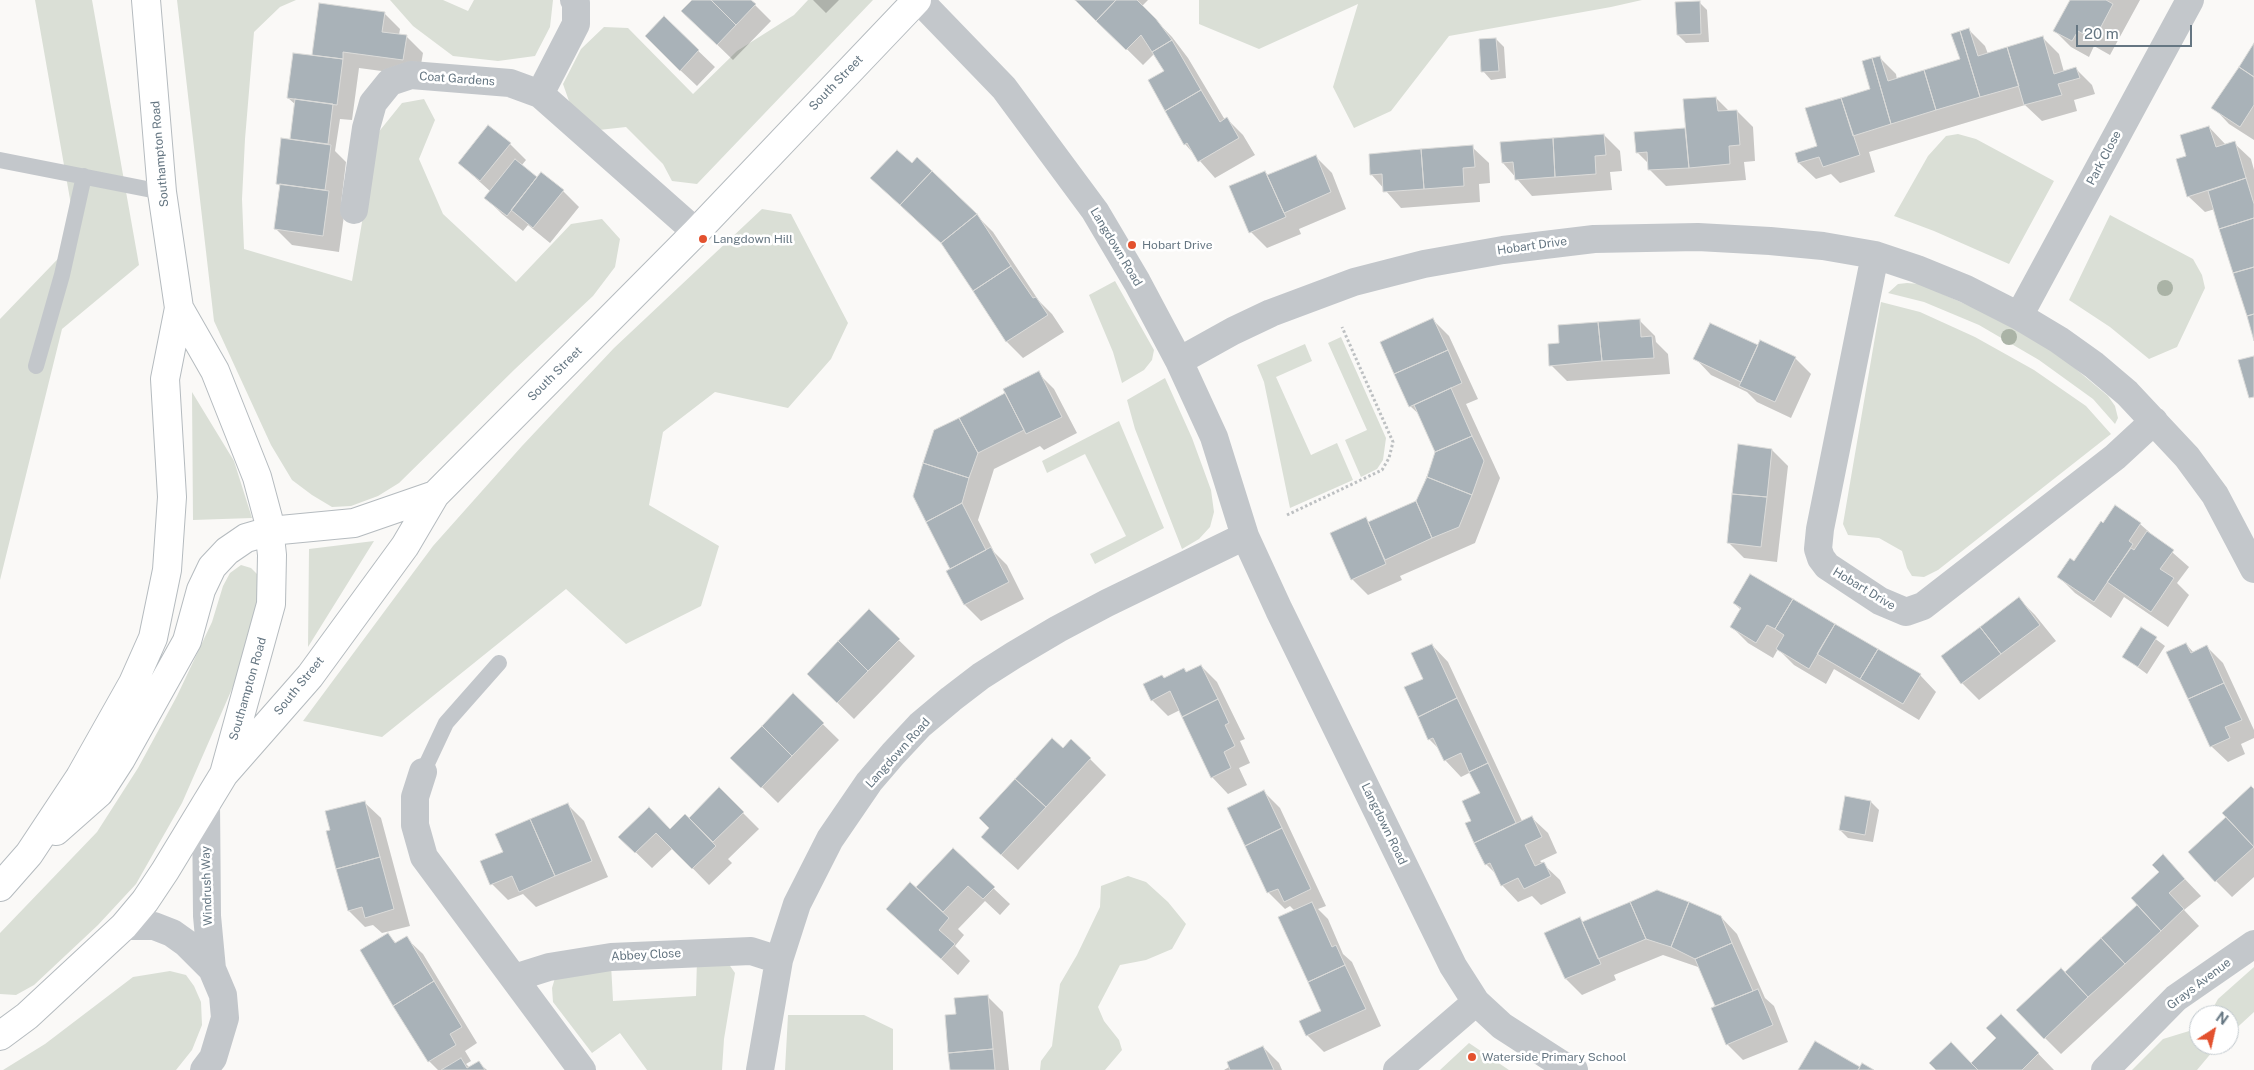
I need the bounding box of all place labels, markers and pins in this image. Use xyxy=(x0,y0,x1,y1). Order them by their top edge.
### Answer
place label: Langdown Hill xyxy=(713,232,793,246)
marker: Langdown Hill xyxy=(697,233,709,245)
place label: Hobart Drive xyxy=(1142,238,1212,252)
marker: Hobart Drive xyxy=(1126,239,1138,251)
place label: Waterside Primary School xyxy=(1482,1050,1626,1064)
marker: Waterside Primary School xyxy=(1466,1051,1478,1063)

